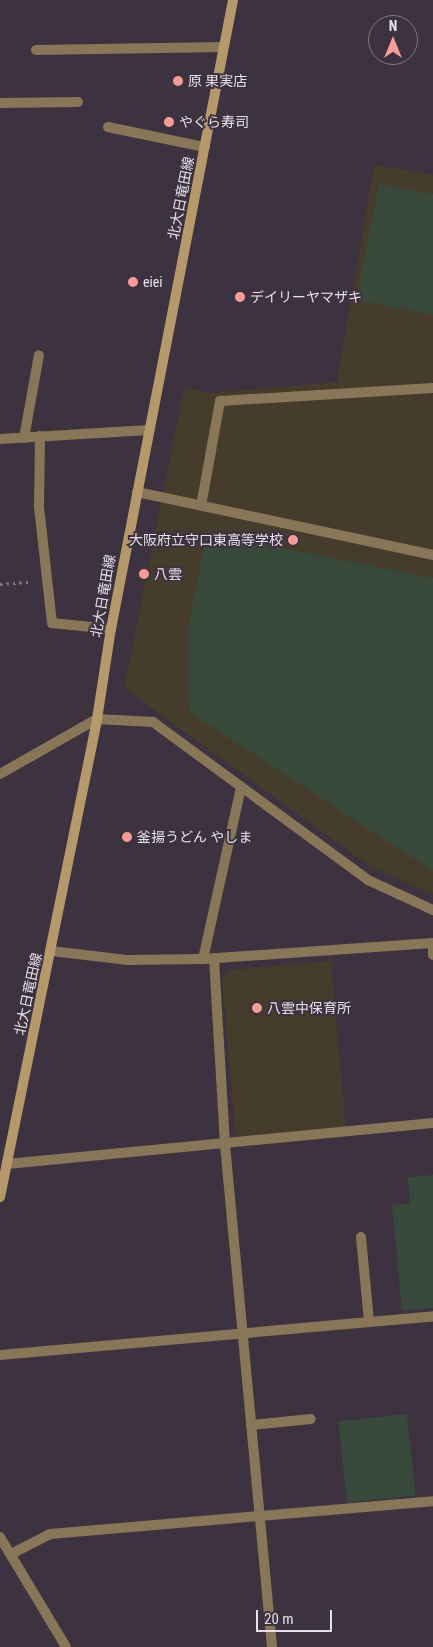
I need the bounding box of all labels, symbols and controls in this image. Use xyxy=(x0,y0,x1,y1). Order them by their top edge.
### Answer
north arrow xyxy=(368,15,418,65)
text: N xyxy=(389,18,397,34)
place label: 原 果実店 xyxy=(188,73,247,89)
marker: 原 果実店 xyxy=(172,75,184,87)
place label: やぐら寿司 xyxy=(179,114,249,130)
marker: やぐら寿司 xyxy=(163,116,175,128)
street label: 北大日竜田線 xyxy=(165,155,197,241)
place label: eiei xyxy=(143,274,163,290)
marker: eiei xyxy=(127,276,139,288)
place label: デイリーヤマザキ xyxy=(250,289,362,305)
marker: デイリーヤマザキ xyxy=(234,291,246,303)
place label: 大阪府立守口東高等学校 xyxy=(129,532,283,548)
marker: 大阪府立守口東高等学校 xyxy=(287,534,299,546)
street label: 北大日竜田線 xyxy=(87,553,119,639)
place label: 八雲 xyxy=(154,566,182,582)
marker: 八雲 xyxy=(138,568,150,580)
place label: 釜揚うどん やしま xyxy=(137,829,252,845)
marker: 釜揚うどん やしま xyxy=(121,831,133,843)
street label: 北大日竜田線 xyxy=(11,951,45,1037)
place label: 八雲中保育所 xyxy=(267,1000,351,1016)
marker: 八雲中保育所 xyxy=(251,1002,263,1014)
scale bar xyxy=(258,1600,334,1632)
text: 20 m xyxy=(264,1610,294,1628)

